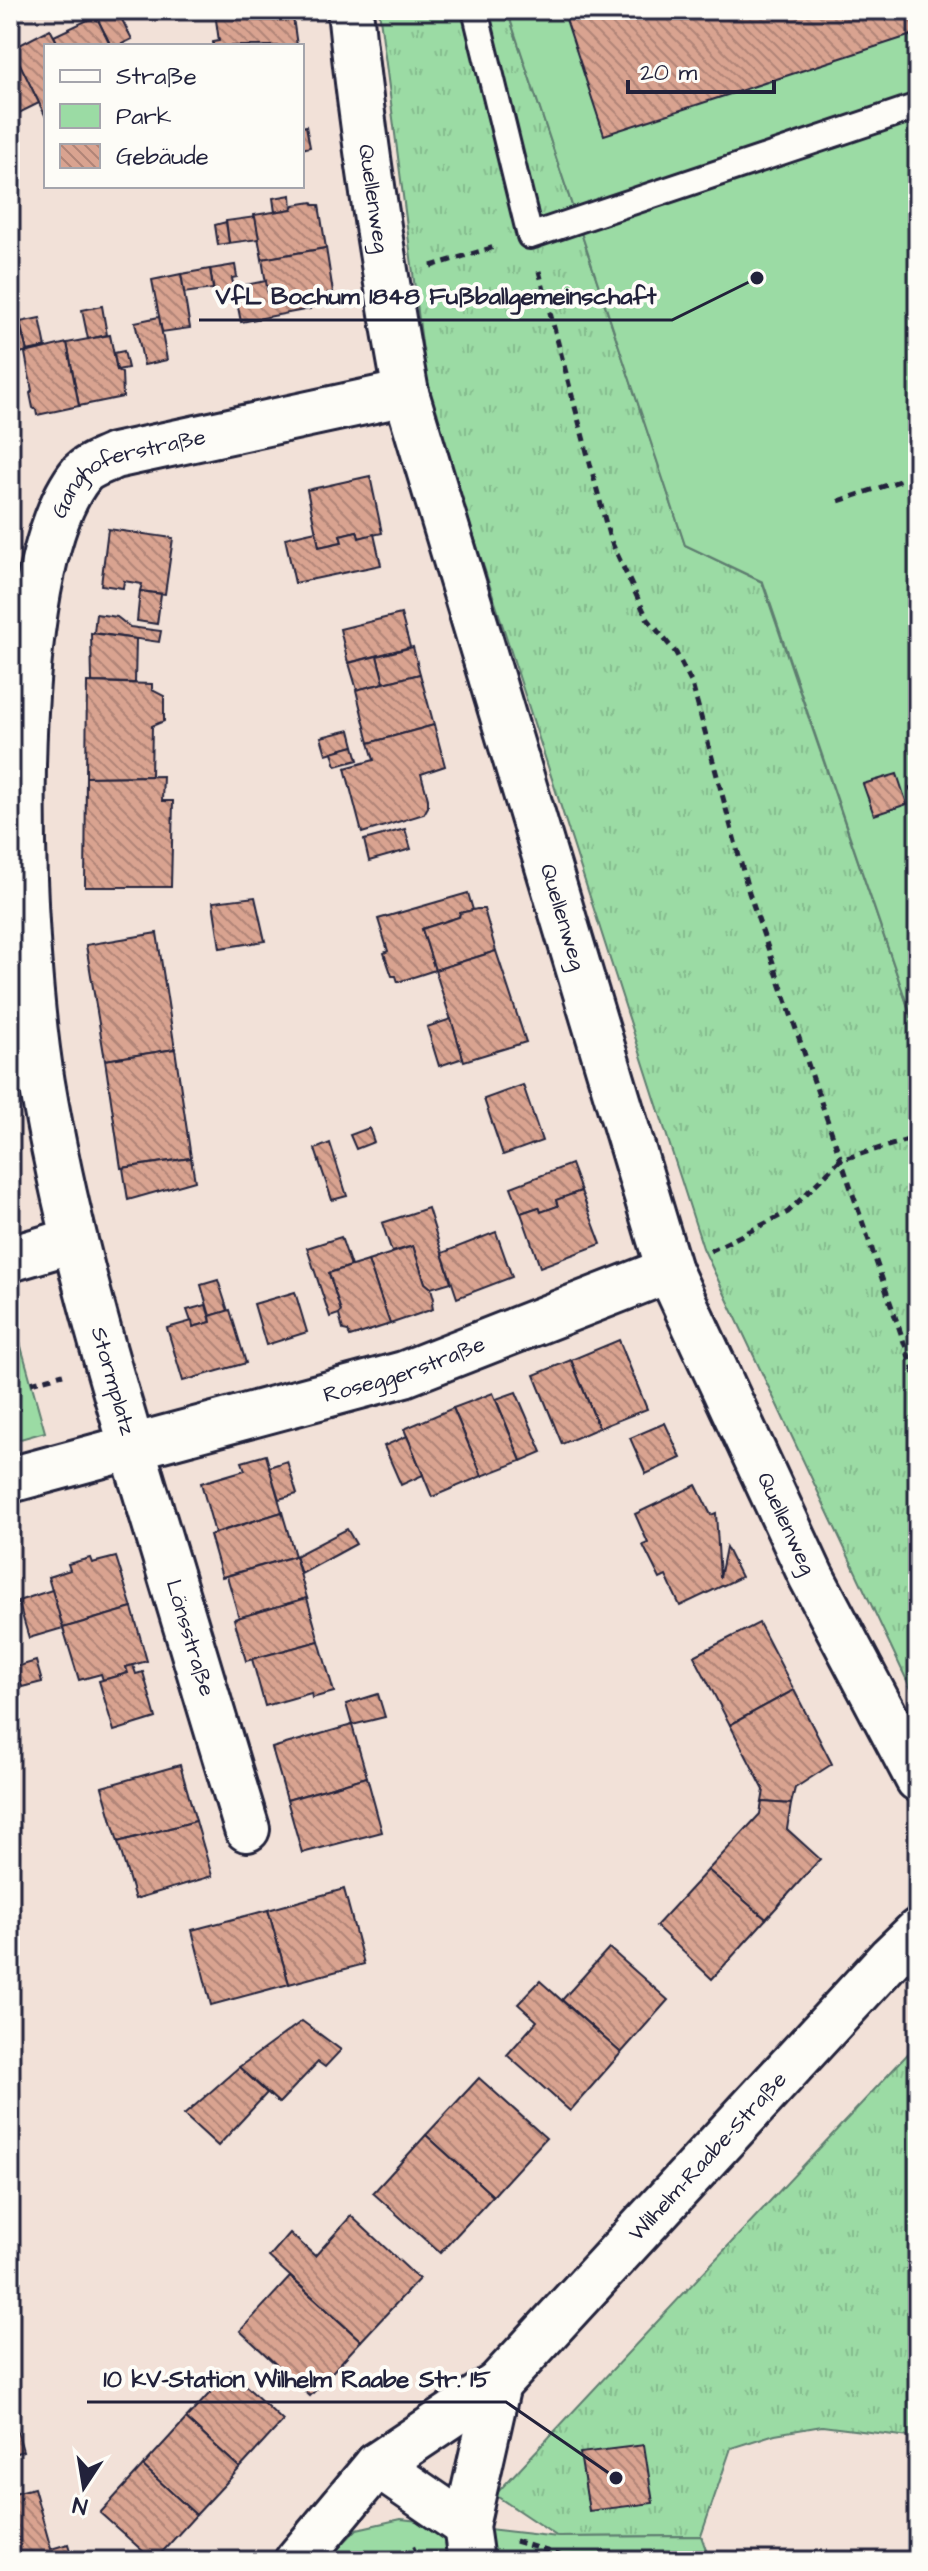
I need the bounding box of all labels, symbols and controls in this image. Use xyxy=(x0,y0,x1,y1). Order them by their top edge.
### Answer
legend xyxy=(44,44,304,188)
scale bar xyxy=(628,44,774,94)
text: 20 m xyxy=(640,56,697,90)
text: Straße xyxy=(116,60,197,94)
text: Park xyxy=(116,100,172,134)
text: Gebäude xyxy=(116,140,209,174)
street label: Quellenweg xyxy=(351,142,397,255)
callout: VfL Bochum 1848 Fußballgemeinschaft xyxy=(199,272,672,320)
text: VfL Bochum 1848 Fußballgemeinschaft xyxy=(215,280,657,315)
street label: Ganghoferstraße xyxy=(43,421,208,523)
street label: Quellenweg xyxy=(532,860,594,974)
street label: Stormplatz xyxy=(83,1323,143,1439)
street label: Roseggerstraße xyxy=(320,1328,490,1410)
street label: Quellenweg xyxy=(749,1467,824,1580)
street label: Lönsstraße xyxy=(158,1576,222,1700)
street label: Wilhelm-Raabe-Straße xyxy=(621,2064,794,2248)
callout: 10 kV-Station Wilhelm Raabe Str. 15 xyxy=(87,2354,506,2402)
text: 10 kV-Station Wilhelm Raabe Str. 15 xyxy=(104,2363,491,2397)
north arrow xyxy=(44,2447,124,2527)
text: N xyxy=(70,2488,90,2522)

